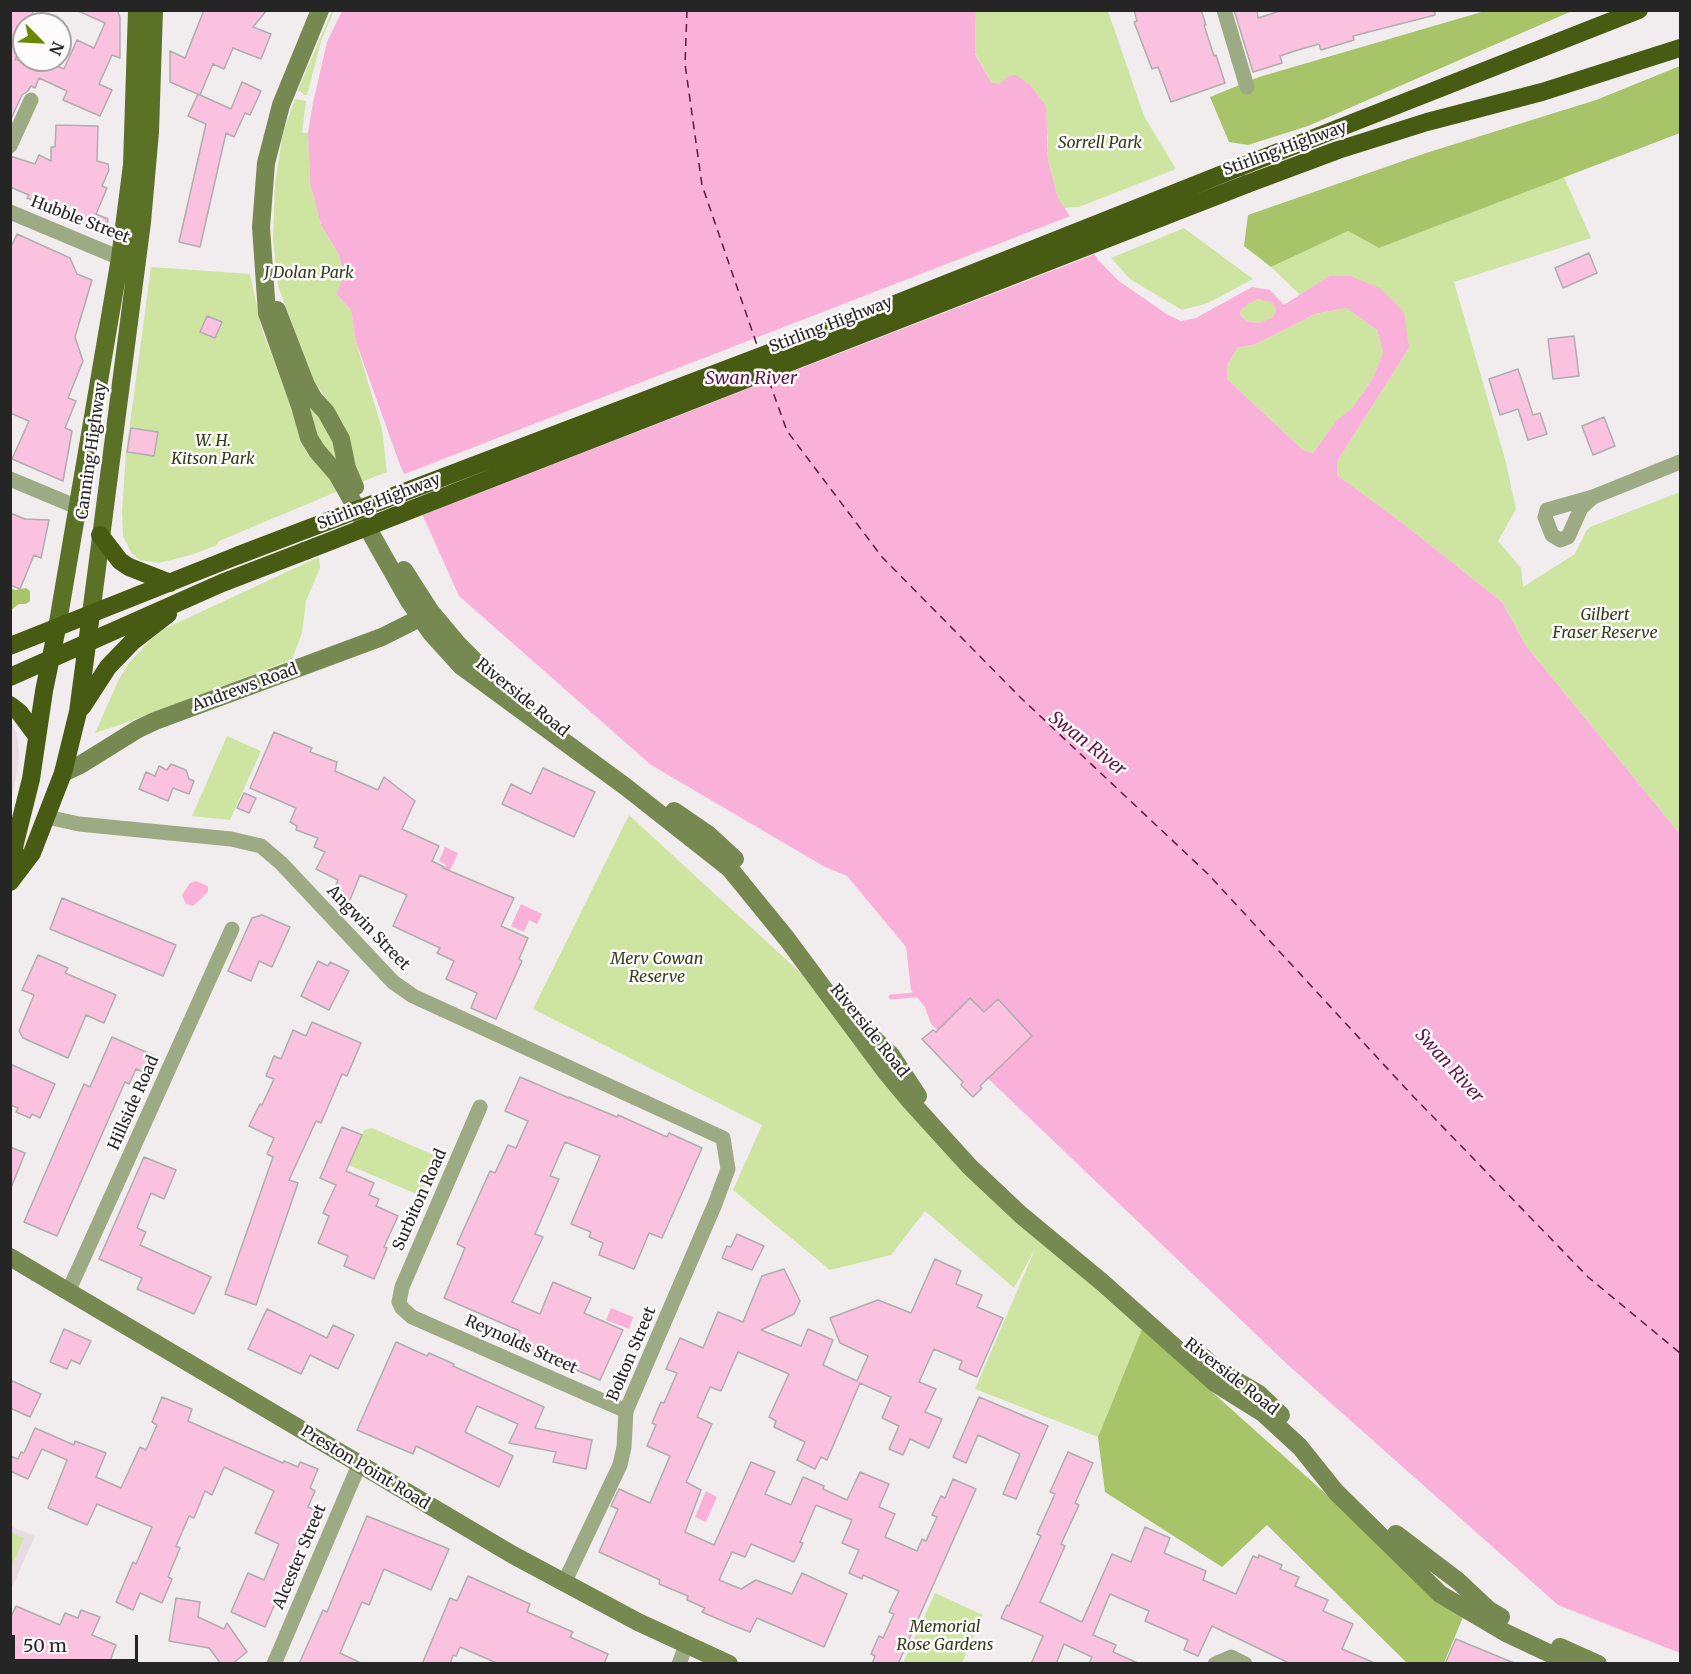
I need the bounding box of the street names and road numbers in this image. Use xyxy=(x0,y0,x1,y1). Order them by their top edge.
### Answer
street label: Stirling Highway xyxy=(1220,118,1350,180)
street label: Hubble Street xyxy=(28,192,132,248)
street label: Stirling Highway xyxy=(767,293,895,357)
street label: Canning Highway xyxy=(73,381,111,521)
street label: Stirling Highway xyxy=(315,470,443,534)
street label: Riverside Road xyxy=(472,655,572,741)
street label: Andrews Road xyxy=(190,660,300,716)
street label: Angwin Street xyxy=(323,881,413,975)
street label: Riverside Road xyxy=(826,981,912,1081)
street label: Hillside Road xyxy=(105,1053,163,1153)
street label: Surbiton Road xyxy=(389,1146,451,1254)
street label: Bolton Street xyxy=(604,1304,660,1404)
street label: Reynolds Street xyxy=(462,1312,580,1378)
street label: Riverside Road xyxy=(1180,1334,1282,1420)
street label: Preston Point Road xyxy=(297,1422,433,1514)
street label: Alcester Street xyxy=(269,1502,331,1612)

